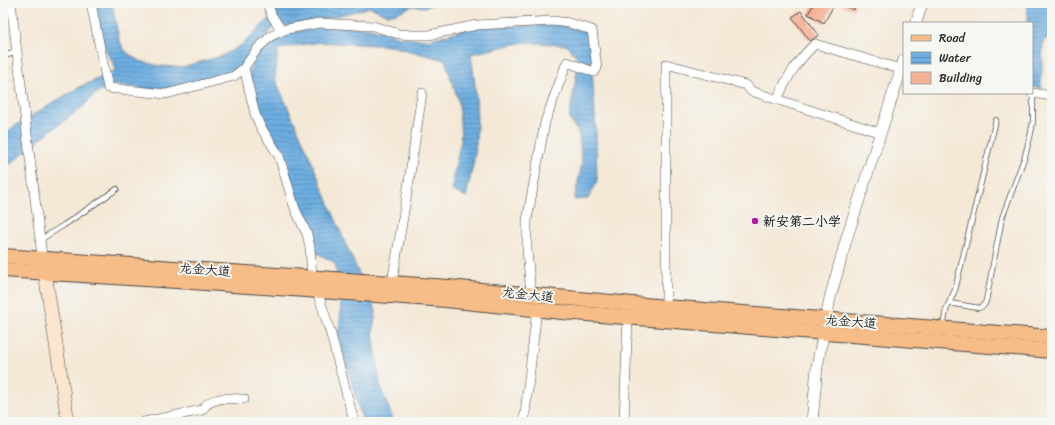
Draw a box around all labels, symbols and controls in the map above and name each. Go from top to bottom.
legend [903,22,1033,94]
text: Road [939,27,966,49]
text: Water [939,47,972,69]
text: Building [939,67,982,89]
place label: 新安第二小学 [763,210,841,233]
marker: 新安第二小学 [750,216,760,226]
street label: 龙金大道 [178,256,232,283]
street label: 龙金大道 [501,280,555,309]
street label: 龙金大道 [824,308,878,335]

